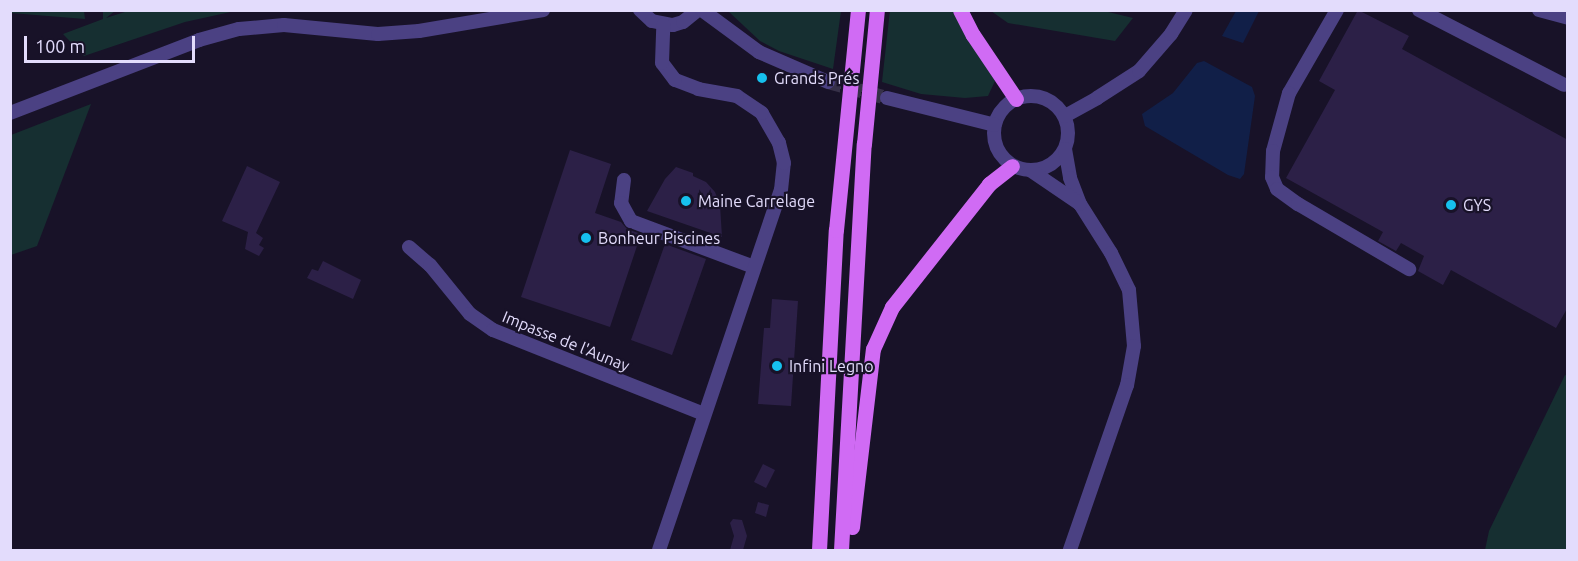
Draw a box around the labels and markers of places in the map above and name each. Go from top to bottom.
place label: Grands Prés [774,68,859,88]
marker: Grands Prés [755,71,769,85]
place label: Maine Carrelage [698,191,815,211]
marker: Maine Carrelage [679,194,693,208]
place label: GYS [1463,195,1491,215]
marker: GYS [1444,198,1458,212]
place label: Bonheur Piscines [598,228,720,248]
marker: Bonheur Piscines [579,231,593,245]
place label: Infini Legno [789,356,874,376]
marker: Infini Legno [770,359,784,373]

